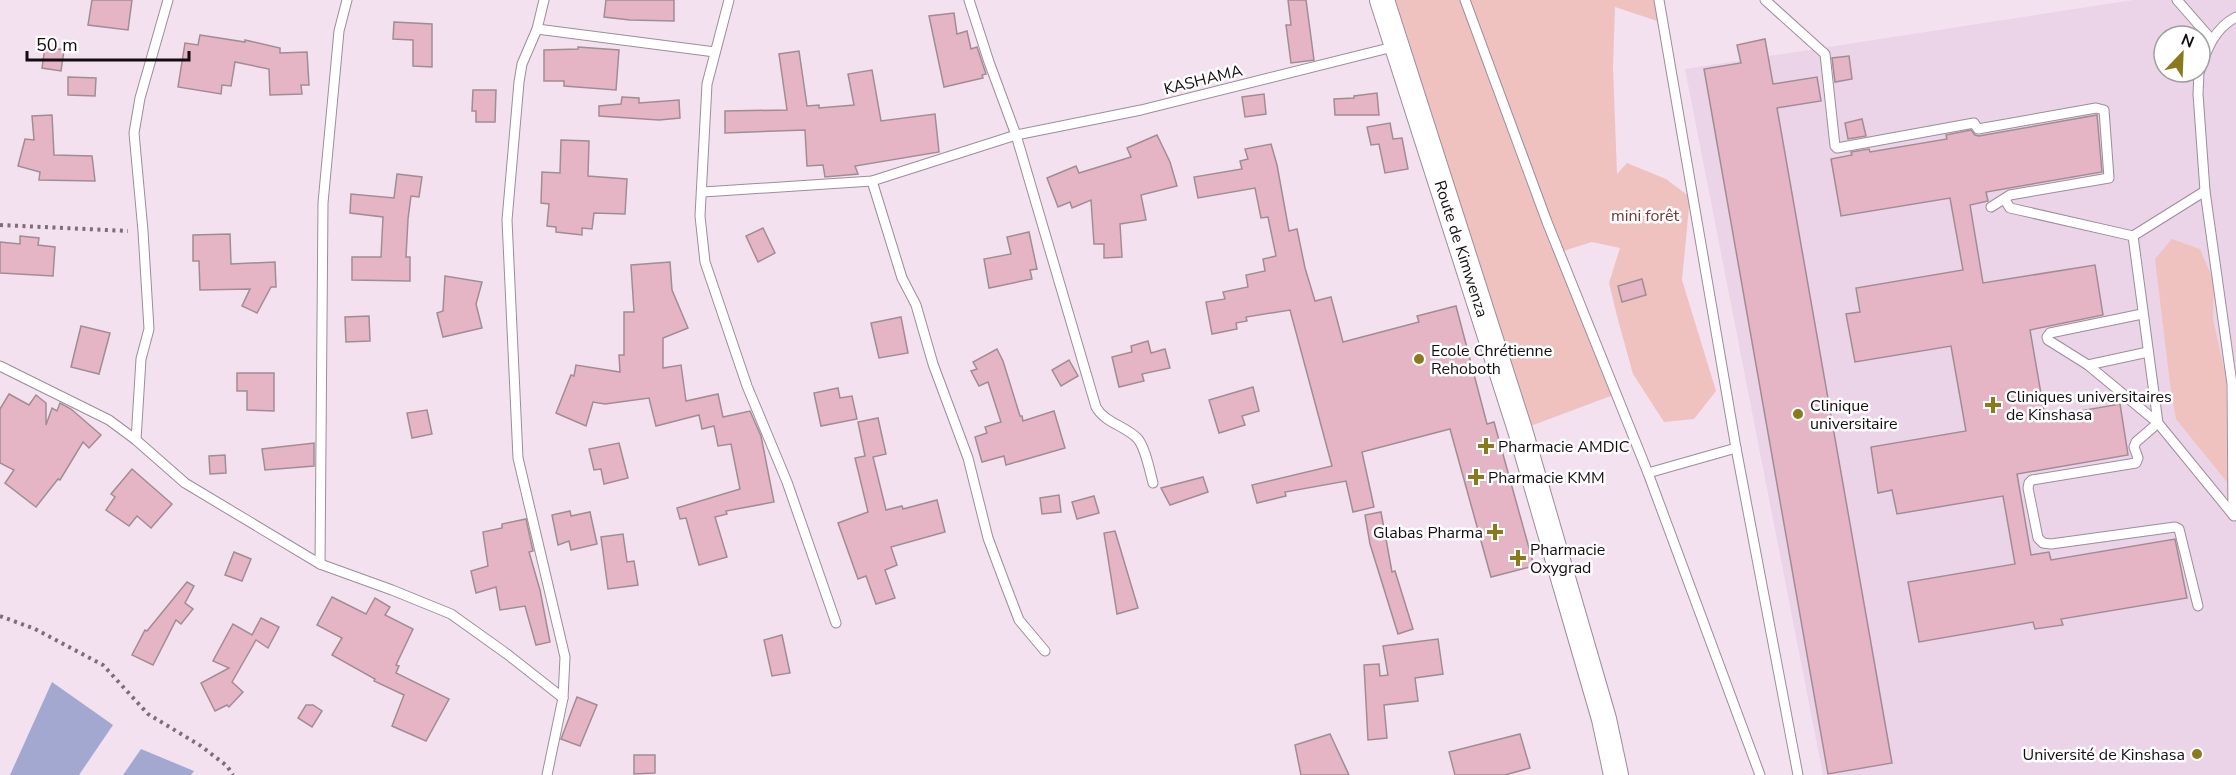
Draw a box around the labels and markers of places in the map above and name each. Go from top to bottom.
place label: Ecole Chrétienne Rehoboth [1431,340,1552,380]
marker: Ecole Chrétienne Rehoboth [1412,352,1426,366]
place label: Cliniques universitaires de Kinshasa [2006,386,2172,426]
place label: Clinique universitaire [1810,395,1897,435]
marker: Cliniques universitaires de Kinshasa [1984,396,2002,414]
marker: Clinique universitaire [1791,407,1805,421]
place label: Pharmacie AMDIC [1498,436,1630,458]
marker: Pharmacie AMDIC [1479,439,1493,453]
place label: Pharmacie KMM [1488,467,1605,489]
marker: Pharmacie KMM [1469,470,1483,484]
place label: Glabas Pharma [1373,522,1483,544]
marker: Glabas Pharma [1488,525,1502,539]
place label: Pharmacie Oxygrad [1530,539,1605,579]
marker: Pharmacie Oxygrad [1511,551,1525,565]
place label: Université de Kinshasa [2023,744,2185,766]
marker: Université de Kinshasa [2190,747,2204,761]

